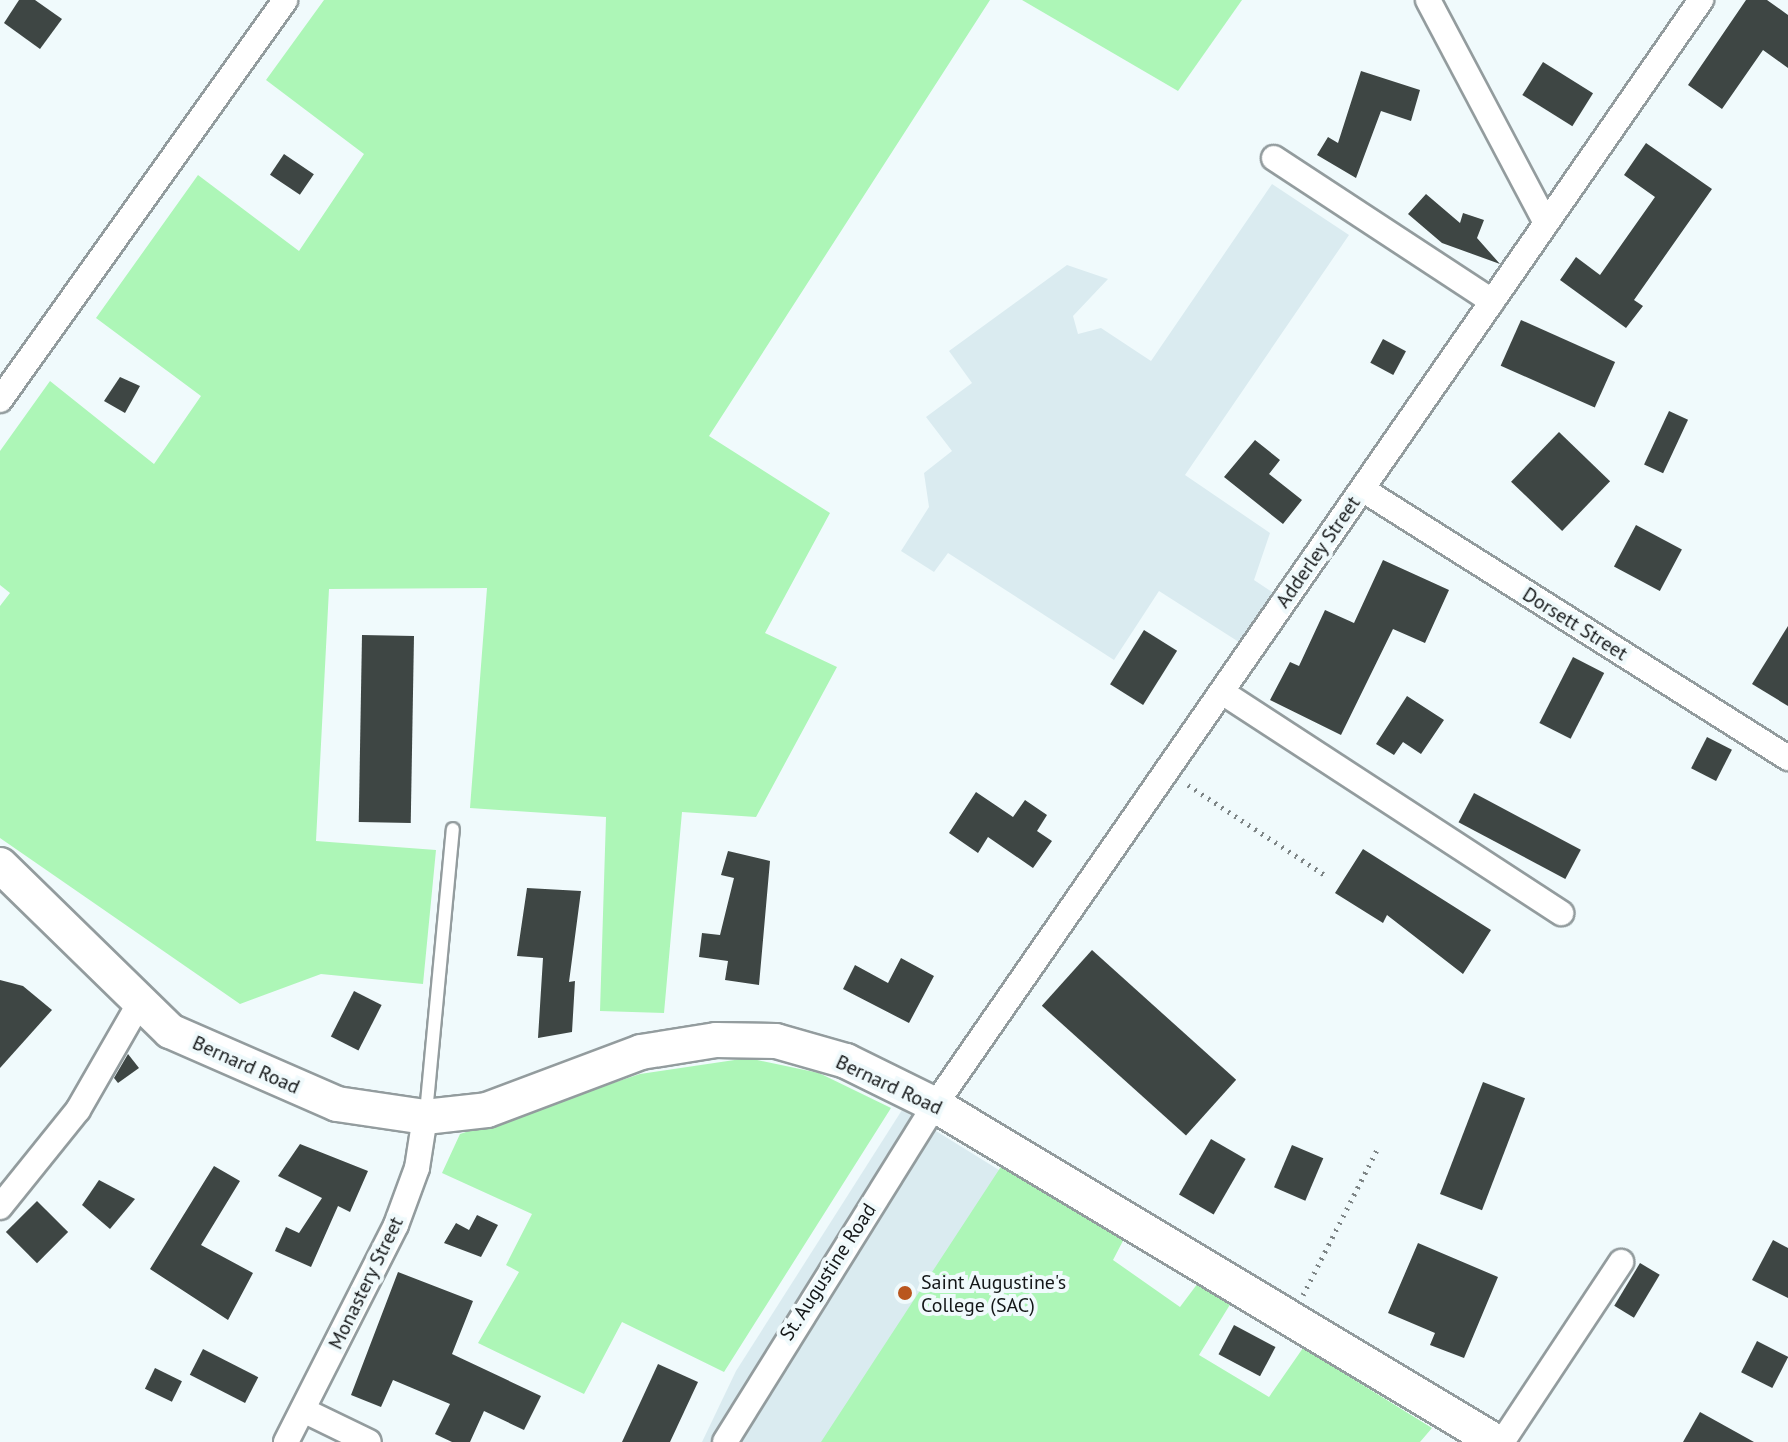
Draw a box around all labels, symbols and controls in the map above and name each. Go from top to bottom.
street label: Adderley Street [1270,491,1366,613]
street label: Dorsett Street [1518,582,1632,666]
street label: Bernard Road [189,1031,303,1099]
street label: Bernard Road [832,1050,946,1120]
street label: St. Augustine Road [774,1198,882,1346]
street label: Monastery Street [323,1213,409,1353]
place label: Saint Augustine's College (SAC) [921,1270,1067,1317]
marker: Saint Augustine's College (SAC) [896,1284,914,1302]

